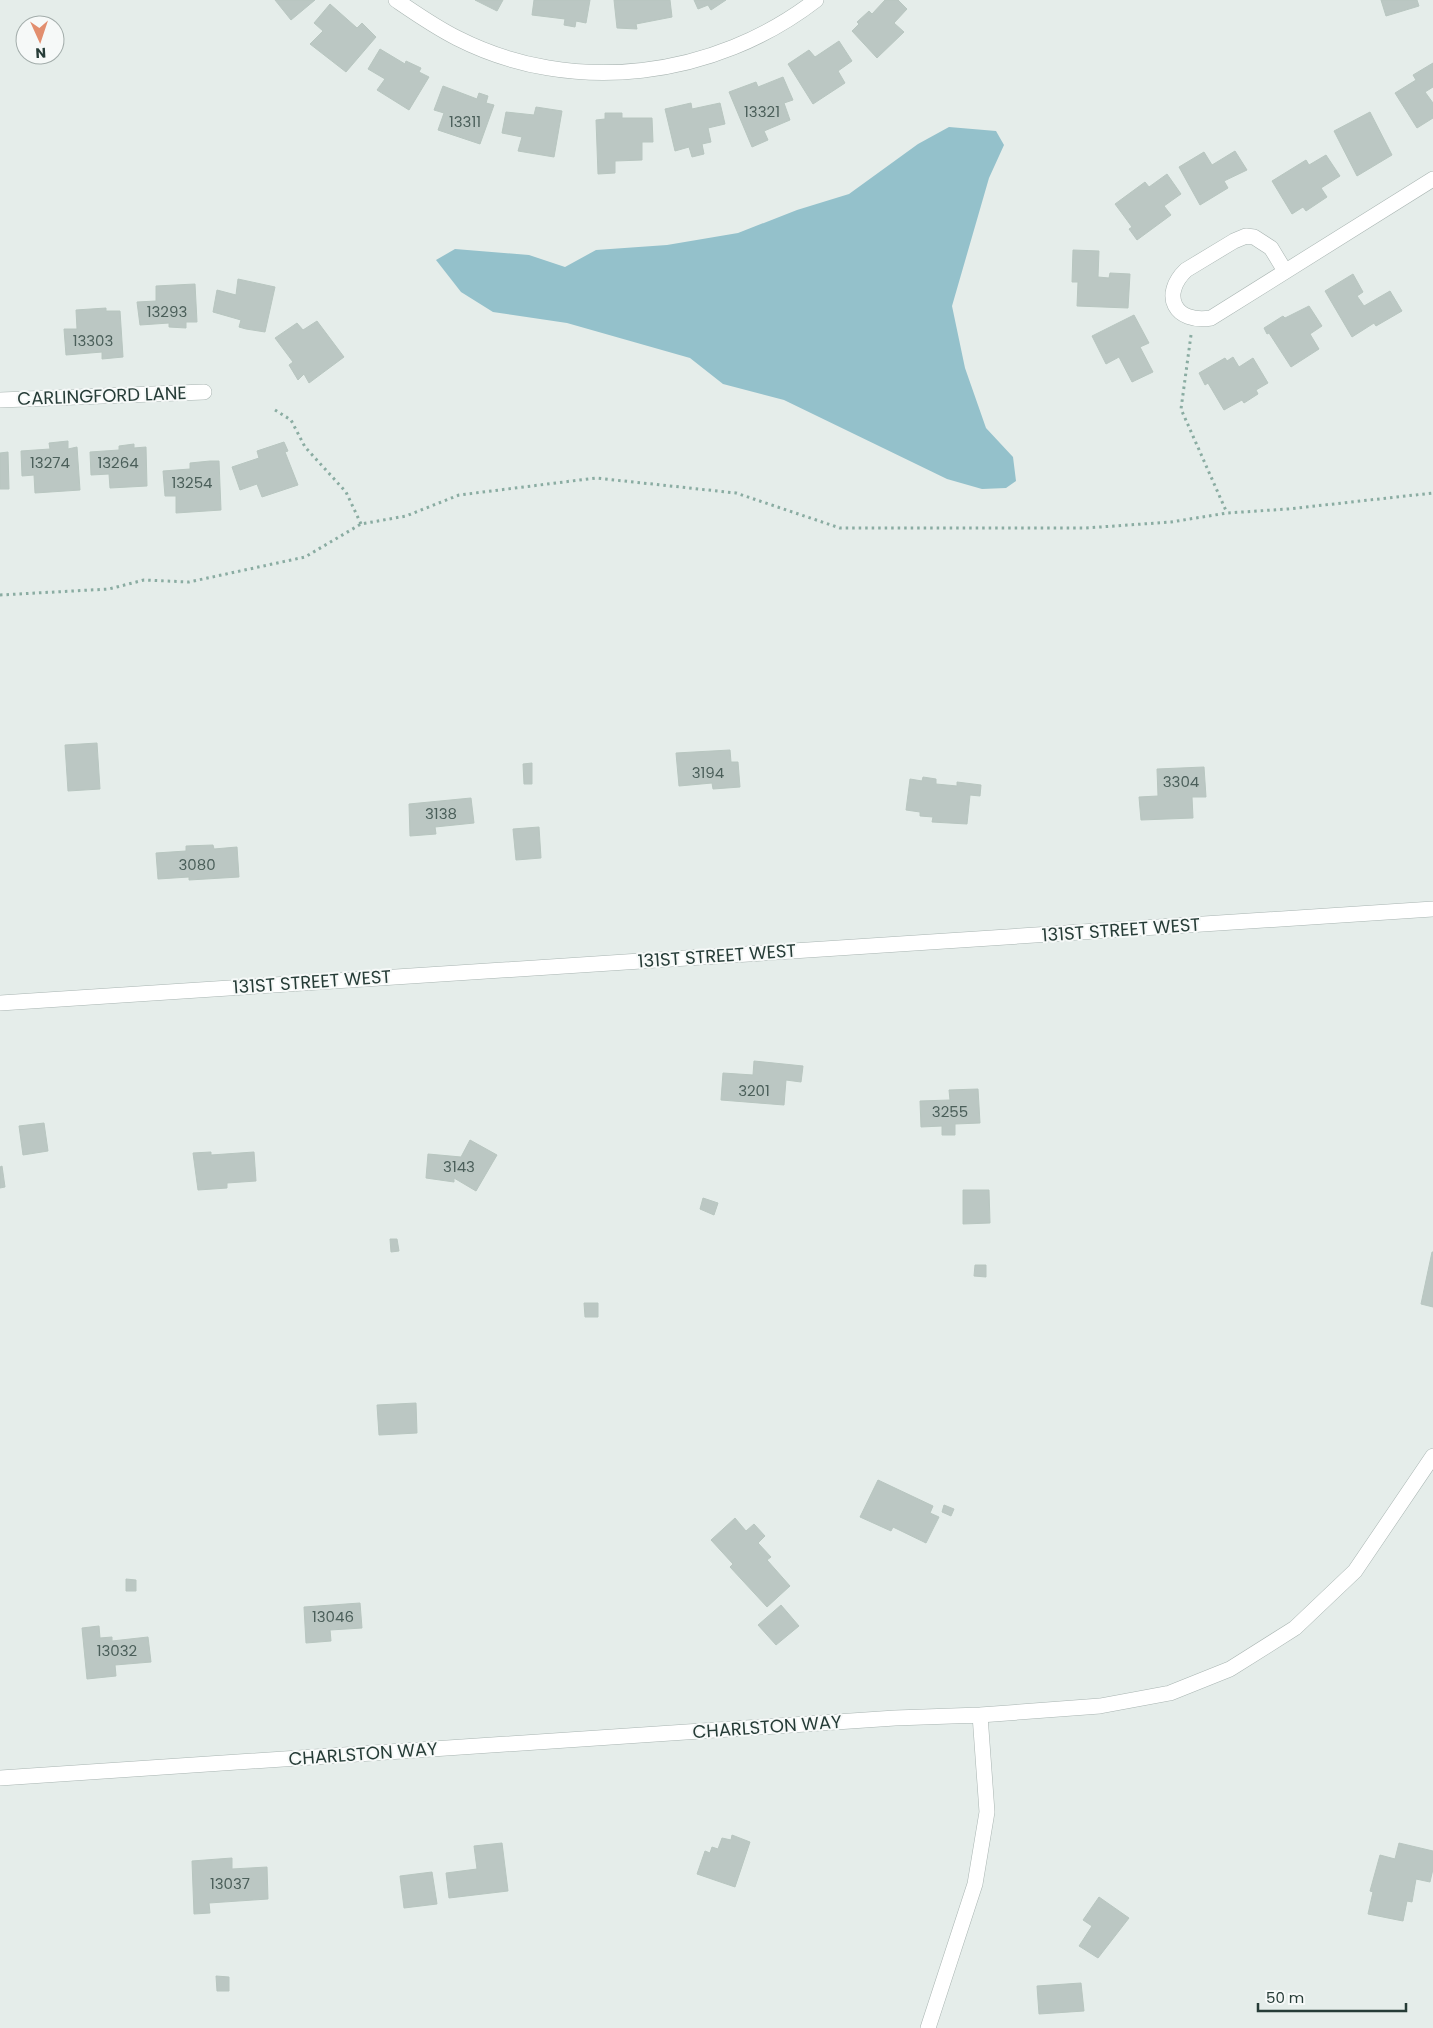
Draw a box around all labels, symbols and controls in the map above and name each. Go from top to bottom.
north arrow [15,15,65,65]
text: N [35,43,46,63]
house number: 13321 [744,101,780,122]
house number: 13311 [449,111,481,132]
house number: 13293 [147,301,187,322]
house number: 13303 [73,330,113,351]
street label: CARLINGFORD LANE [17,380,187,411]
house number: 13274 [30,452,70,473]
house number: 13264 [97,452,139,473]
house number: 13254 [171,472,213,493]
house number: 3194 [692,762,724,783]
house number: 3304 [1163,771,1199,792]
house number: 3138 [425,803,457,824]
house number: 3080 [178,854,216,875]
street label: 131ST STREET WEST [1041,911,1201,948]
street label: 131ST STREET WEST [637,937,797,974]
street label: 131ST STREET WEST [232,963,392,1000]
house number: 3201 [738,1080,770,1101]
house number: 3255 [932,1101,968,1122]
house number: 3143 [443,1156,475,1177]
house number: 13046 [312,1606,354,1627]
house number: 13032 [97,1640,137,1661]
street label: CHARLSTON WAY [692,1709,843,1744]
street label: CHARLSTON WAY [288,1736,439,1771]
house number: 13037 [210,1873,250,1894]
scale bar [1258,1980,1406,2012]
text: 50 m [1266,1987,1304,2008]

